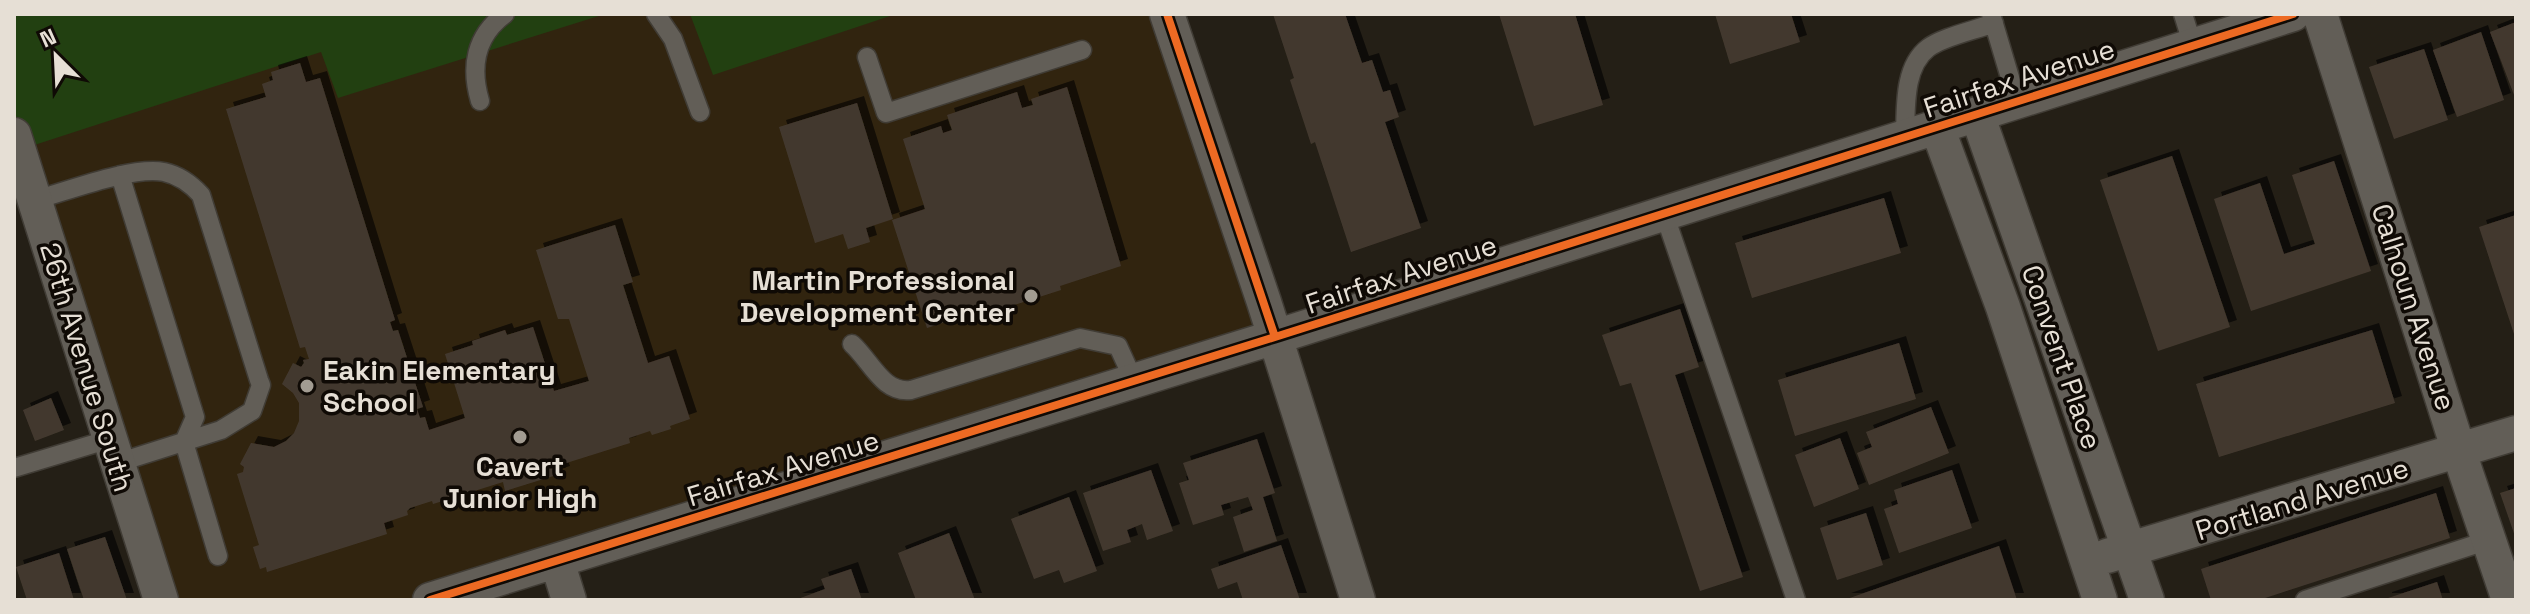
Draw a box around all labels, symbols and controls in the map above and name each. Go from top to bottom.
north arrow [16,16,96,96]
text: N [35,22,60,54]
street label: Fairfax Avenue [1919,30,2119,126]
street label: Calhoun Avenue [2364,199,2464,415]
street label: Fairfax Avenue [1301,226,1501,322]
street label: 26th Avenue South [32,238,142,496]
street label: Convent Place [2014,260,2110,454]
place label: Martin Professional Development Center [740,262,1015,330]
marker: Martin Professional Development Center [1022,287,1040,305]
place label: Eakin Elementary School [323,352,556,420]
marker: Eakin Elementary School [298,377,316,395]
street label: Fairfax Avenue [683,422,883,514]
marker: Cavert Junior High [511,428,529,446]
place label: Cavert Junior High [443,448,597,516]
street label: Portland Avenue [2191,449,2413,549]

